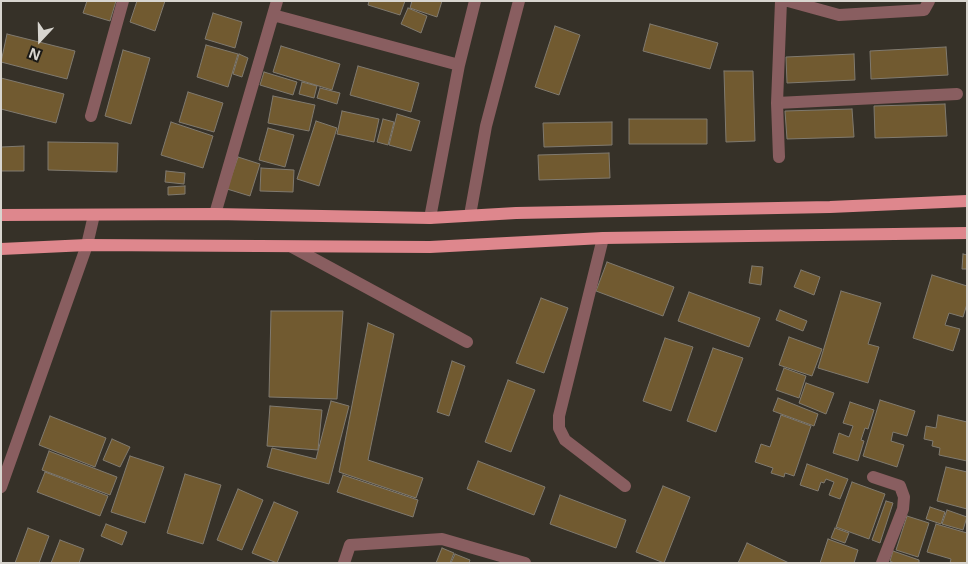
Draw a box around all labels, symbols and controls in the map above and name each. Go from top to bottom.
north arrow [15,15,65,65]
text: N [26,44,43,65]

